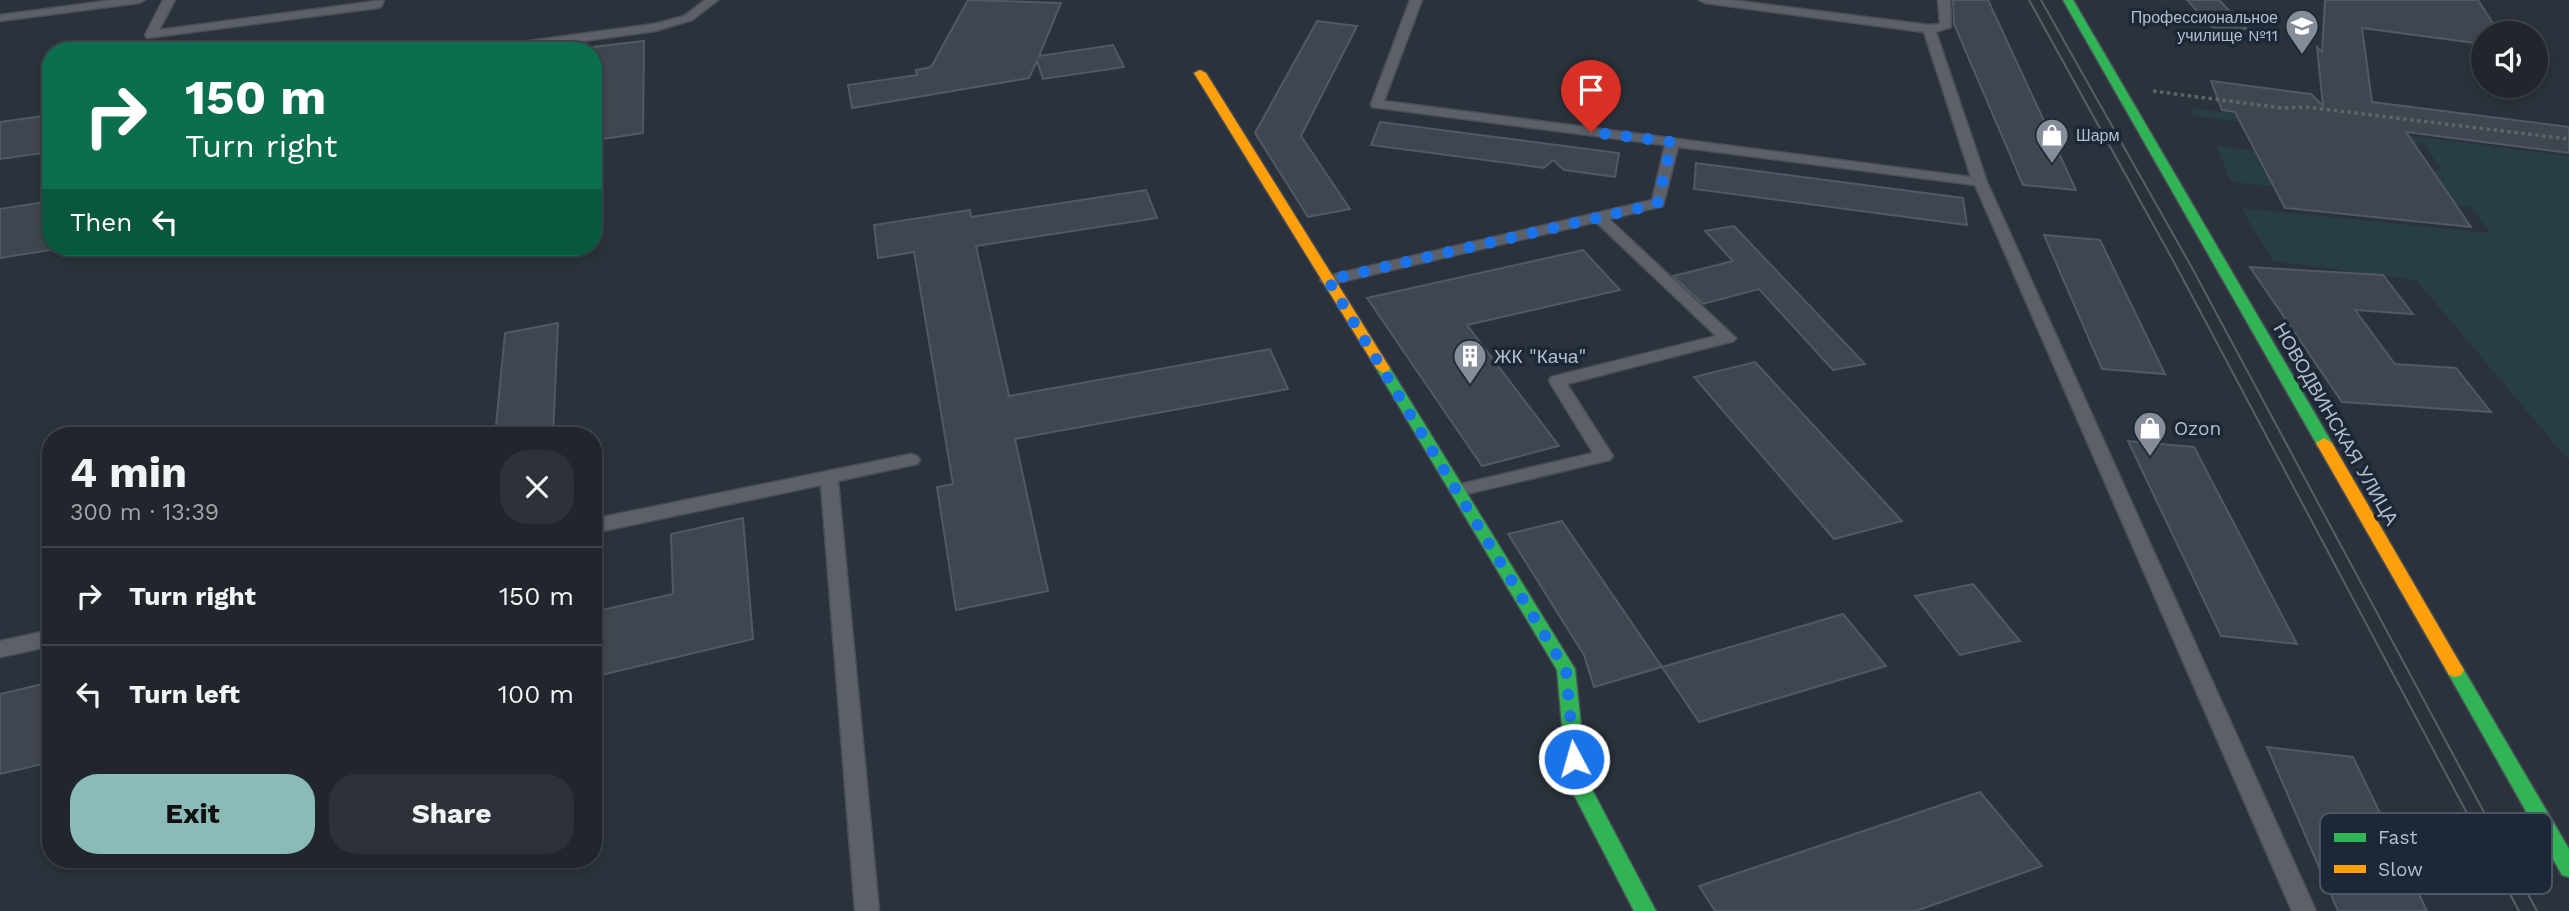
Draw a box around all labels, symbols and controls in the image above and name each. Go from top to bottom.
school or university icon: Профессиональное училище №11 [2283,7,2321,56]
place label: Профессиональное училище №11 [2131,8,2278,45]
map controls [2471,21,2548,98]
button: sound [2471,21,2548,98]
pin [1561,60,1621,132]
text: 150 m [185,68,326,126]
icon: right [70,70,161,161]
icon: arrive [1572,71,1610,109]
shop icon: Шарм [2033,116,2071,165]
place label: Шарм [2076,126,2119,145]
text: Turn right [185,127,337,165]
icon: left [146,203,184,241]
text: Then [70,207,132,237]
street label: НОВОДВИНСКАЯ УЛИЦА [2269,319,2404,530]
building icon: ЖК "Кача" [1451,337,1489,386]
place label: ЖК "Кача" [1494,345,1586,368]
shop icon: Ozon [2131,409,2169,458]
place label: Ozon [2174,417,2221,440]
text: 4 min [70,448,187,497]
button: close [500,450,574,524]
text: 300 m · 13:39 [70,499,219,526]
icon: right [70,577,108,615]
text: Turn right [129,581,256,611]
text: 150 m [499,581,574,611]
icon: left [70,675,108,713]
text: Turn left [129,679,240,709]
text: 100 m [498,679,574,709]
position arrow [1537,722,1611,796]
button: Exit [70,774,315,854]
button: Share [329,774,574,854]
legend [2320,813,2552,894]
text: Fast [2378,826,2417,849]
text: Slow [2378,858,2423,881]

